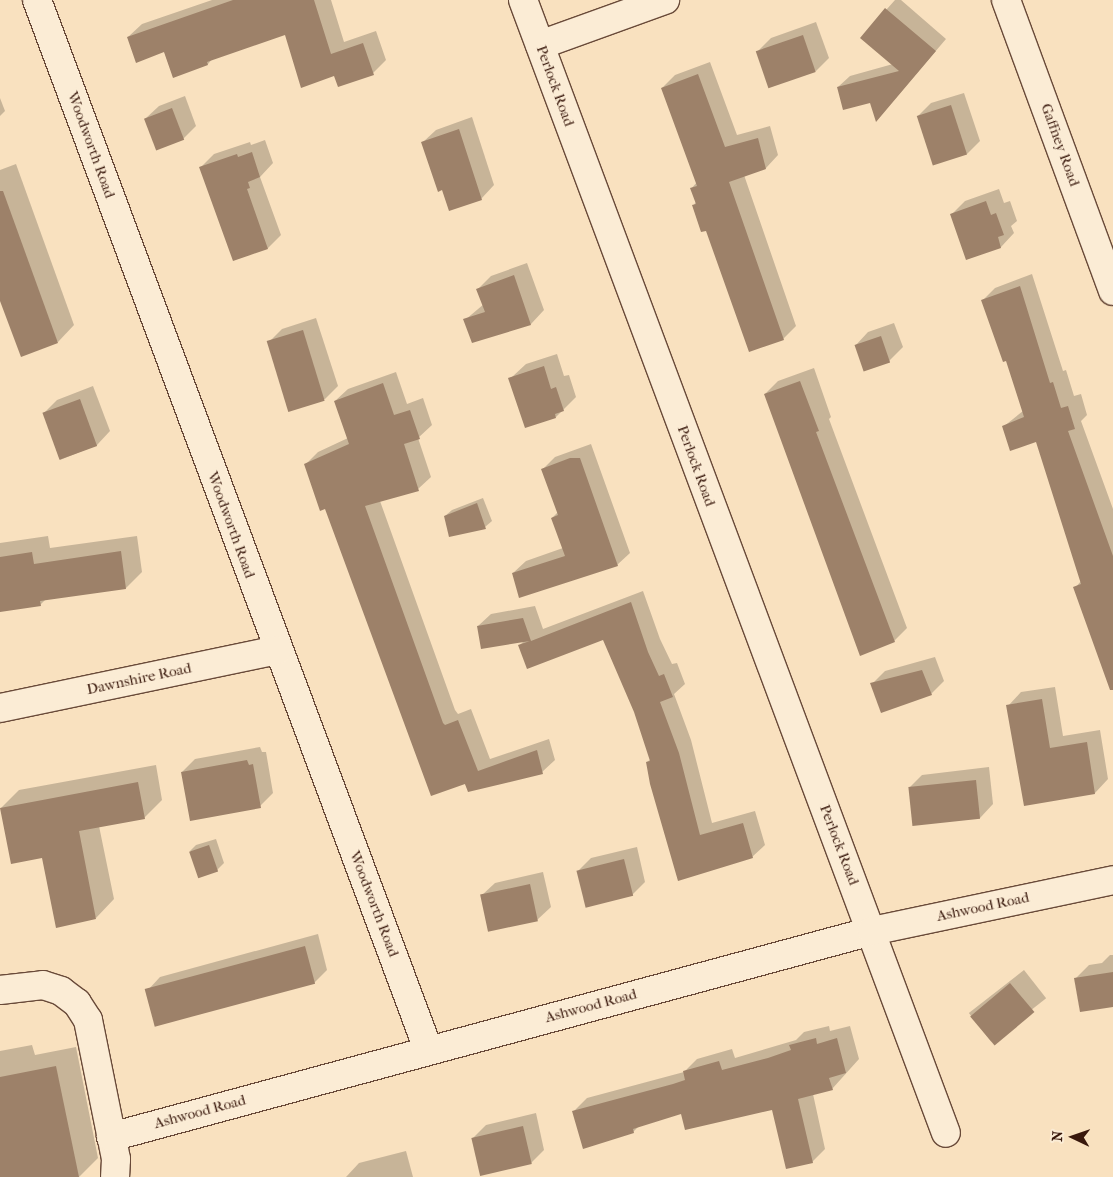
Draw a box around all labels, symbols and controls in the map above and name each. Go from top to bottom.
street label: Perlock Road [532,43,578,129]
street label: Woodworth Road [63,89,119,201]
street label: Gaffney Road [1037,101,1083,189]
street label: Perlock Road [673,423,719,509]
street label: Woodworth Road [203,469,259,581]
street label: Dawnshire Road [85,659,193,699]
street label: Perlock Road [815,802,863,888]
street label: Woodworth Road [345,848,403,960]
street label: Ashwood Road [935,888,1031,926]
street label: Ashwood Road [543,985,639,1027]
street label: Ashwood Road [152,1091,248,1133]
north arrow [1048,1112,1098,1162]
text: N [1049,1130,1066,1142]

